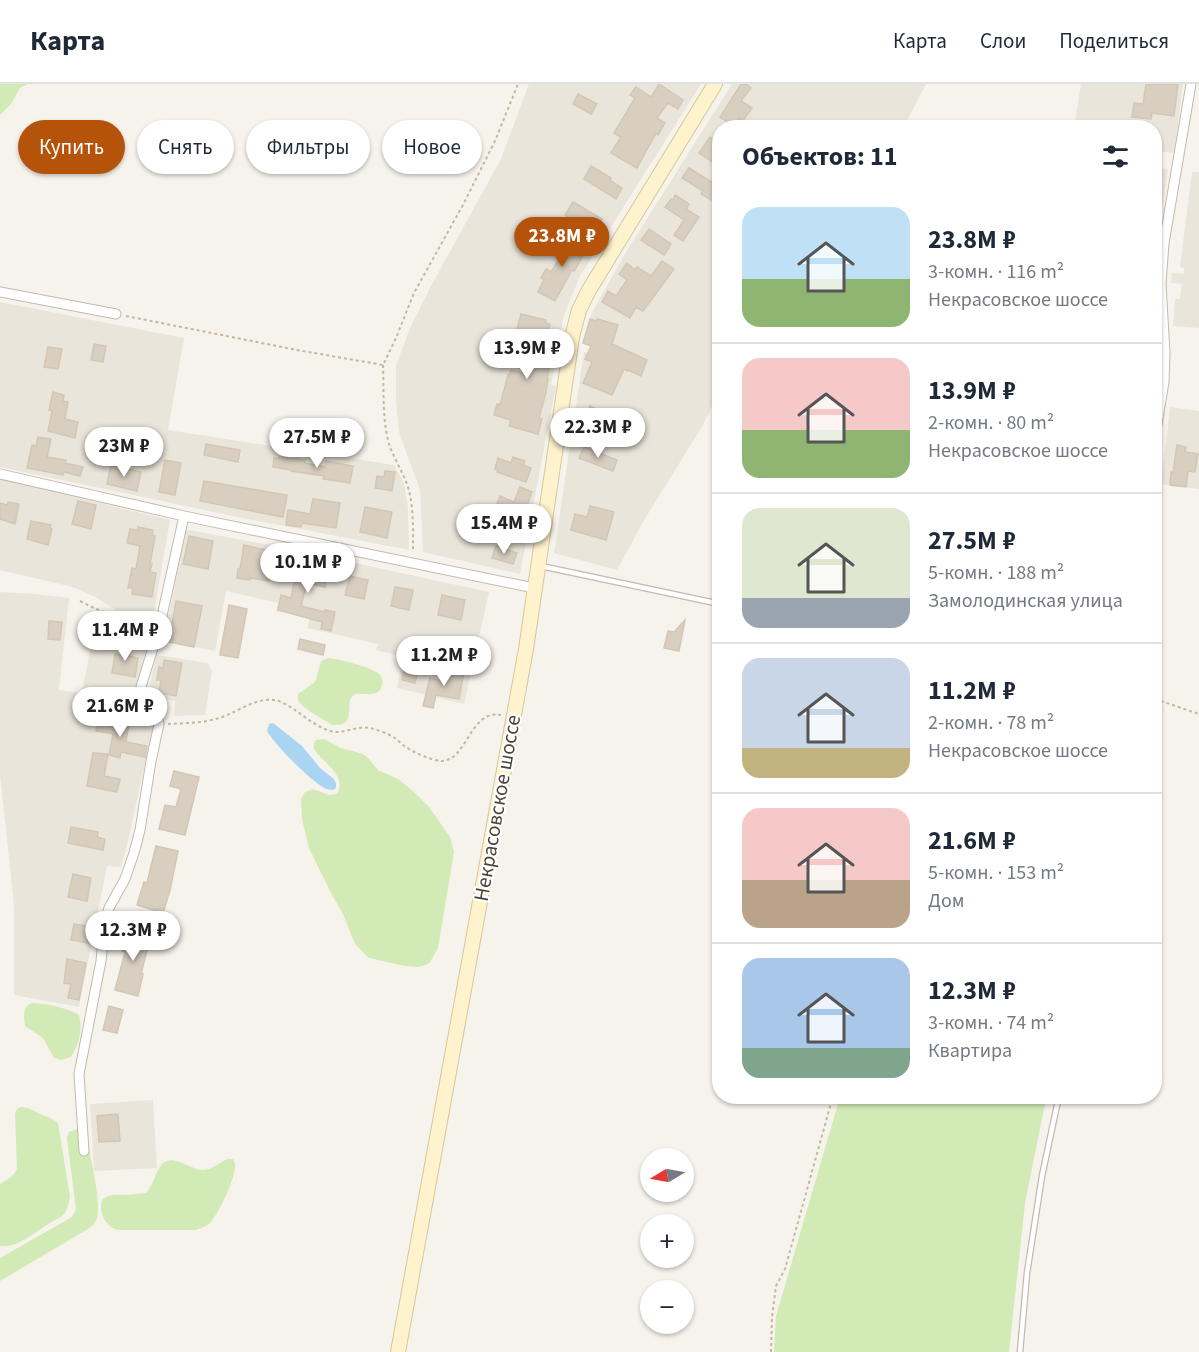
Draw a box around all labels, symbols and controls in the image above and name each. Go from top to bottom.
text: Карта [30,21,105,61]
text: Карта [893,26,947,56]
text: Слои [980,26,1026,56]
text: Поделиться [1059,26,1169,56]
chip: Купить [18,120,125,174]
chip: Снять [137,120,234,174]
chip: Фильтры [246,120,370,174]
chip: Новое [382,120,482,174]
text: Объектов: 11 [742,138,898,175]
icon: filters [1099,140,1132,173]
pin: 23.8M ₽ [507,217,617,268]
text: 23.8M ₽ [928,221,1016,258]
text: 23.8M ₽ [528,222,596,250]
icon: home [790,231,862,303]
text: 3-комн. · 116 m² [928,258,1064,286]
text: Некрасовское шоссе [928,286,1108,314]
pin: 13.9M ₽ [472,329,582,380]
text: 13.9M ₽ [493,334,561,362]
text: 13.9M ₽ [928,372,1016,409]
icon: home [790,382,862,454]
pin: 22.3M ₽ [543,408,653,459]
text: 2-комн. · 80 m² [928,409,1054,437]
text: 22.3M ₽ [564,413,632,441]
pin: 27.5M ₽ [262,418,372,469]
text: 27.5M ₽ [283,423,351,451]
pin: 23M ₽ [82,427,166,478]
text: 23M ₽ [99,432,149,460]
text: Некрасовское шоссе [928,437,1108,465]
pin: 15.4M ₽ [449,504,559,555]
text: 15.4M ₽ [470,509,538,537]
text: 27.5M ₽ [928,522,1016,559]
icon: home [790,532,862,604]
pin: 10.1M ₽ [253,543,363,594]
text: 10.1M ₽ [274,548,342,576]
text: 5-комн. · 188 m² [928,559,1064,587]
text: Замолодинская улица [928,587,1123,615]
pin: 11.4M ₽ [70,611,180,662]
text: 11.4M ₽ [91,616,159,644]
pin: 11.2M ₽ [389,636,499,687]
text: 11.2M ₽ [410,641,478,669]
text: 11.2M ₽ [928,672,1016,709]
icon: home [790,682,862,754]
pin: 21.6M ₽ [65,687,175,738]
text: 21.6M ₽ [86,692,154,720]
text: 2-комн. · 78 m² [928,709,1054,737]
street label: Некрасовское шоссе [466,712,528,904]
text: Некрасовское шоссе [928,737,1108,765]
text: 21.6M ₽ [928,822,1016,859]
icon: home [790,832,862,904]
text: 5-комн. · 153 m² [928,859,1064,887]
text: Дом [928,887,964,915]
pin: 12.3M ₽ [78,911,188,962]
text: 12.3M ₽ [99,916,167,944]
text: 12.3M ₽ [928,972,1016,1009]
icon: home [790,982,862,1054]
text: 3-комн. · 74 m² [928,1009,1054,1037]
text: Квартира [928,1037,1012,1065]
north arrow [640,1148,694,1202]
map controls [640,1148,694,1334]
button: + [640,1214,694,1268]
button: − [640,1280,694,1334]

